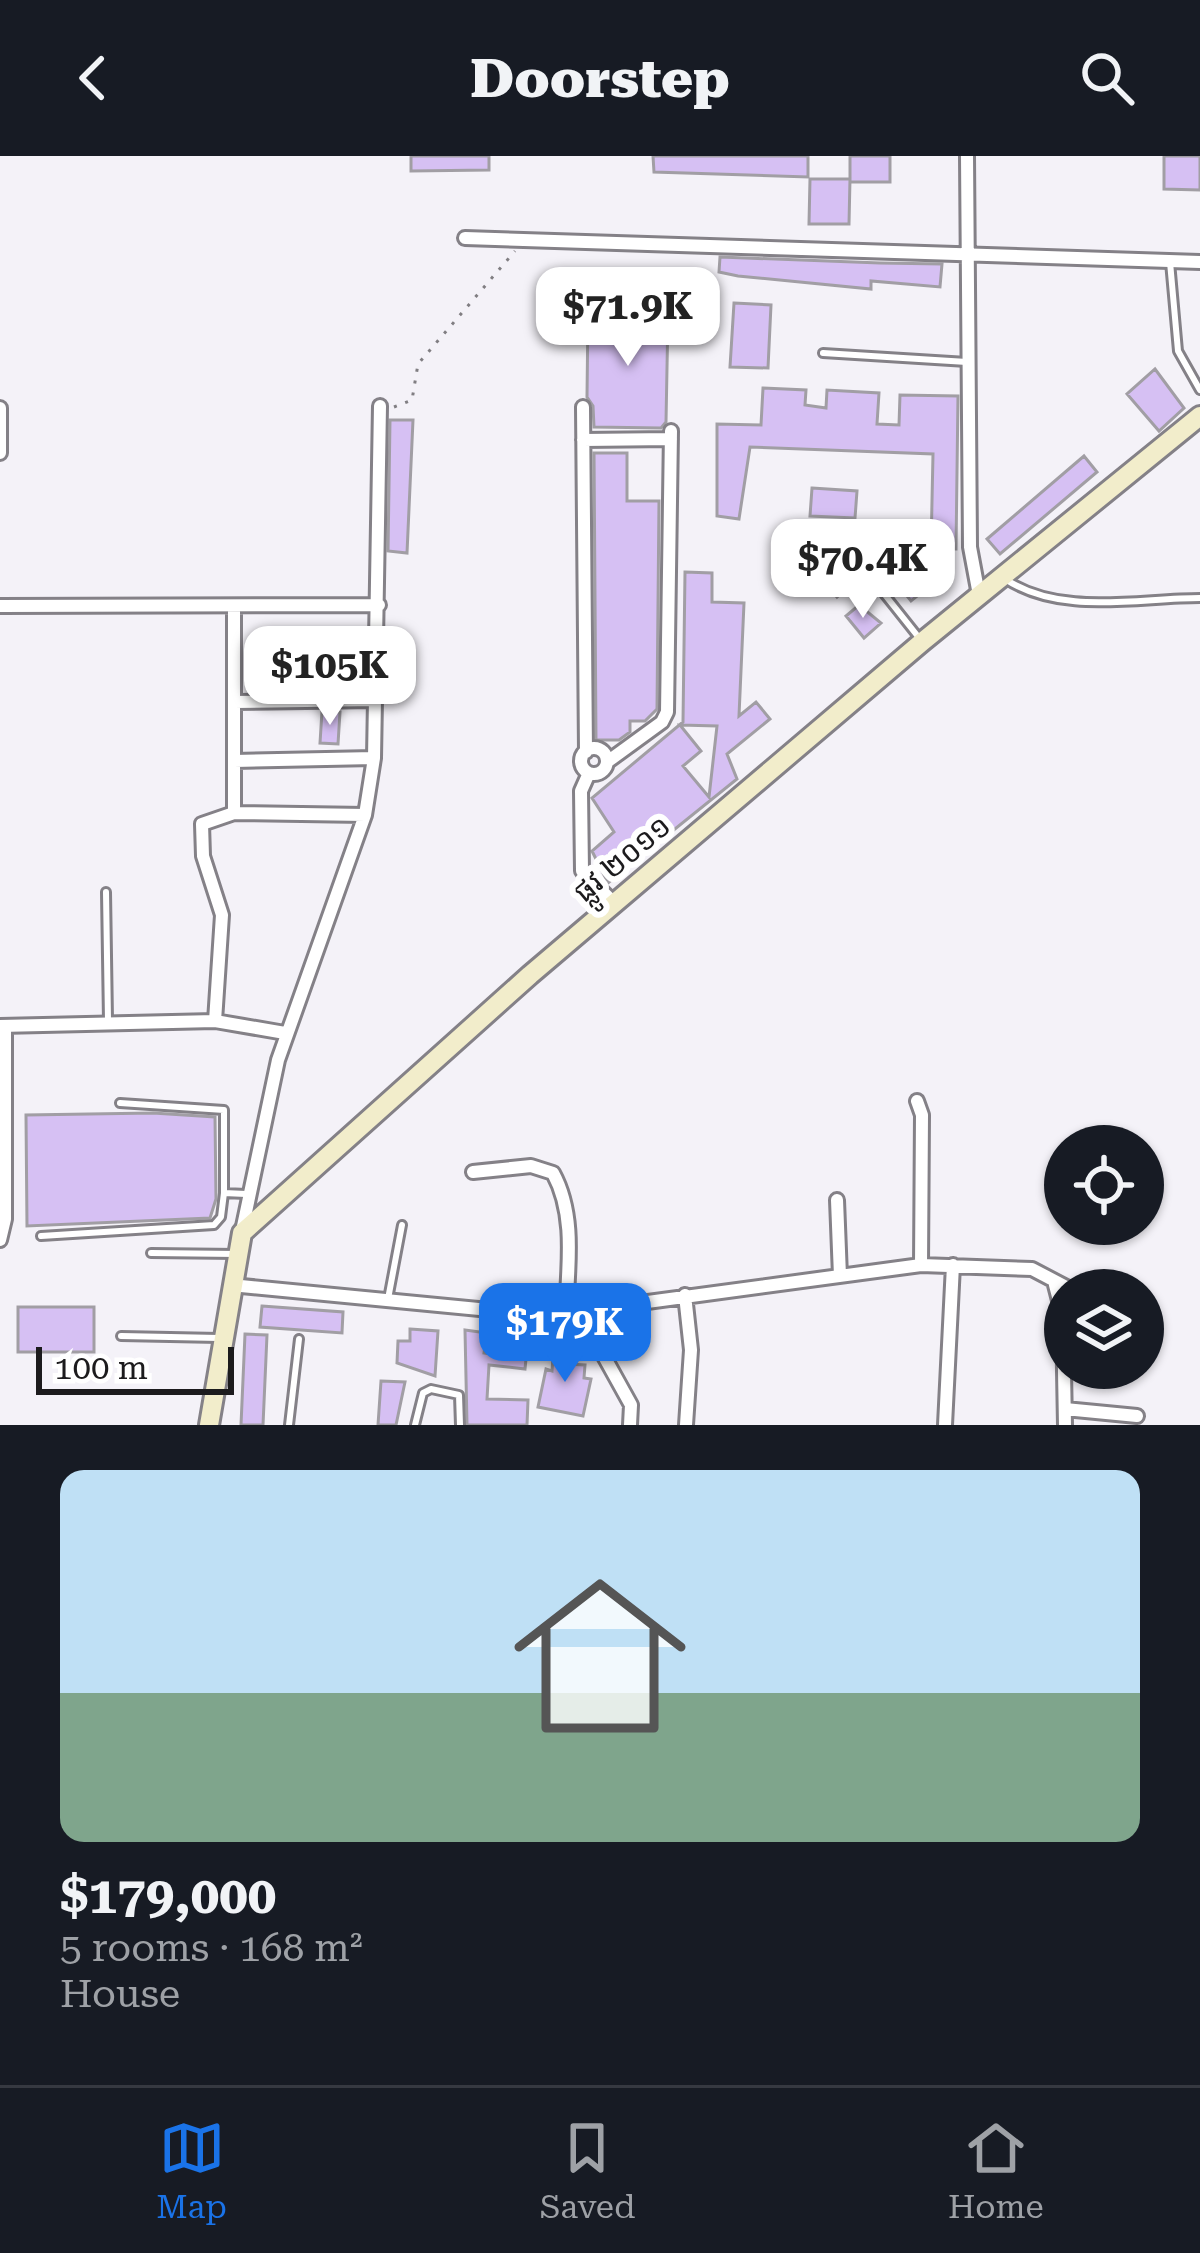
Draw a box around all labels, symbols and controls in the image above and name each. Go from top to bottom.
icon: back [60,45,126,111]
icon: search [1074,45,1140,111]
text: Doorstep [470,47,730,110]
pin: $71.9K [530,267,726,369]
text: $71.9K [563,283,693,329]
pin: $70.4K [765,519,961,621]
text: $70.4K [798,535,928,581]
pin: $105K [246,626,414,728]
text: $105K [271,642,389,688]
street label: ផ្លូវ ២០១១ [566,808,683,916]
map controls [1044,1125,1164,1389]
button: locate [1044,1125,1164,1245]
button: layers [1044,1269,1164,1389]
pin: $179K [481,1283,649,1385]
text: $179K [506,1299,624,1345]
scale bar [36,1341,234,1394]
text: 100 m [54,1348,148,1387]
icon: home [492,1548,708,1764]
text: $179,000 [60,1866,276,1925]
text: 5 rooms · 168 m² [60,1925,363,1971]
text: House [60,1971,180,2017]
tab: Map [156,2115,227,2226]
tab: Saved [540,2115,635,2226]
tab: Home [948,2115,1044,2226]

